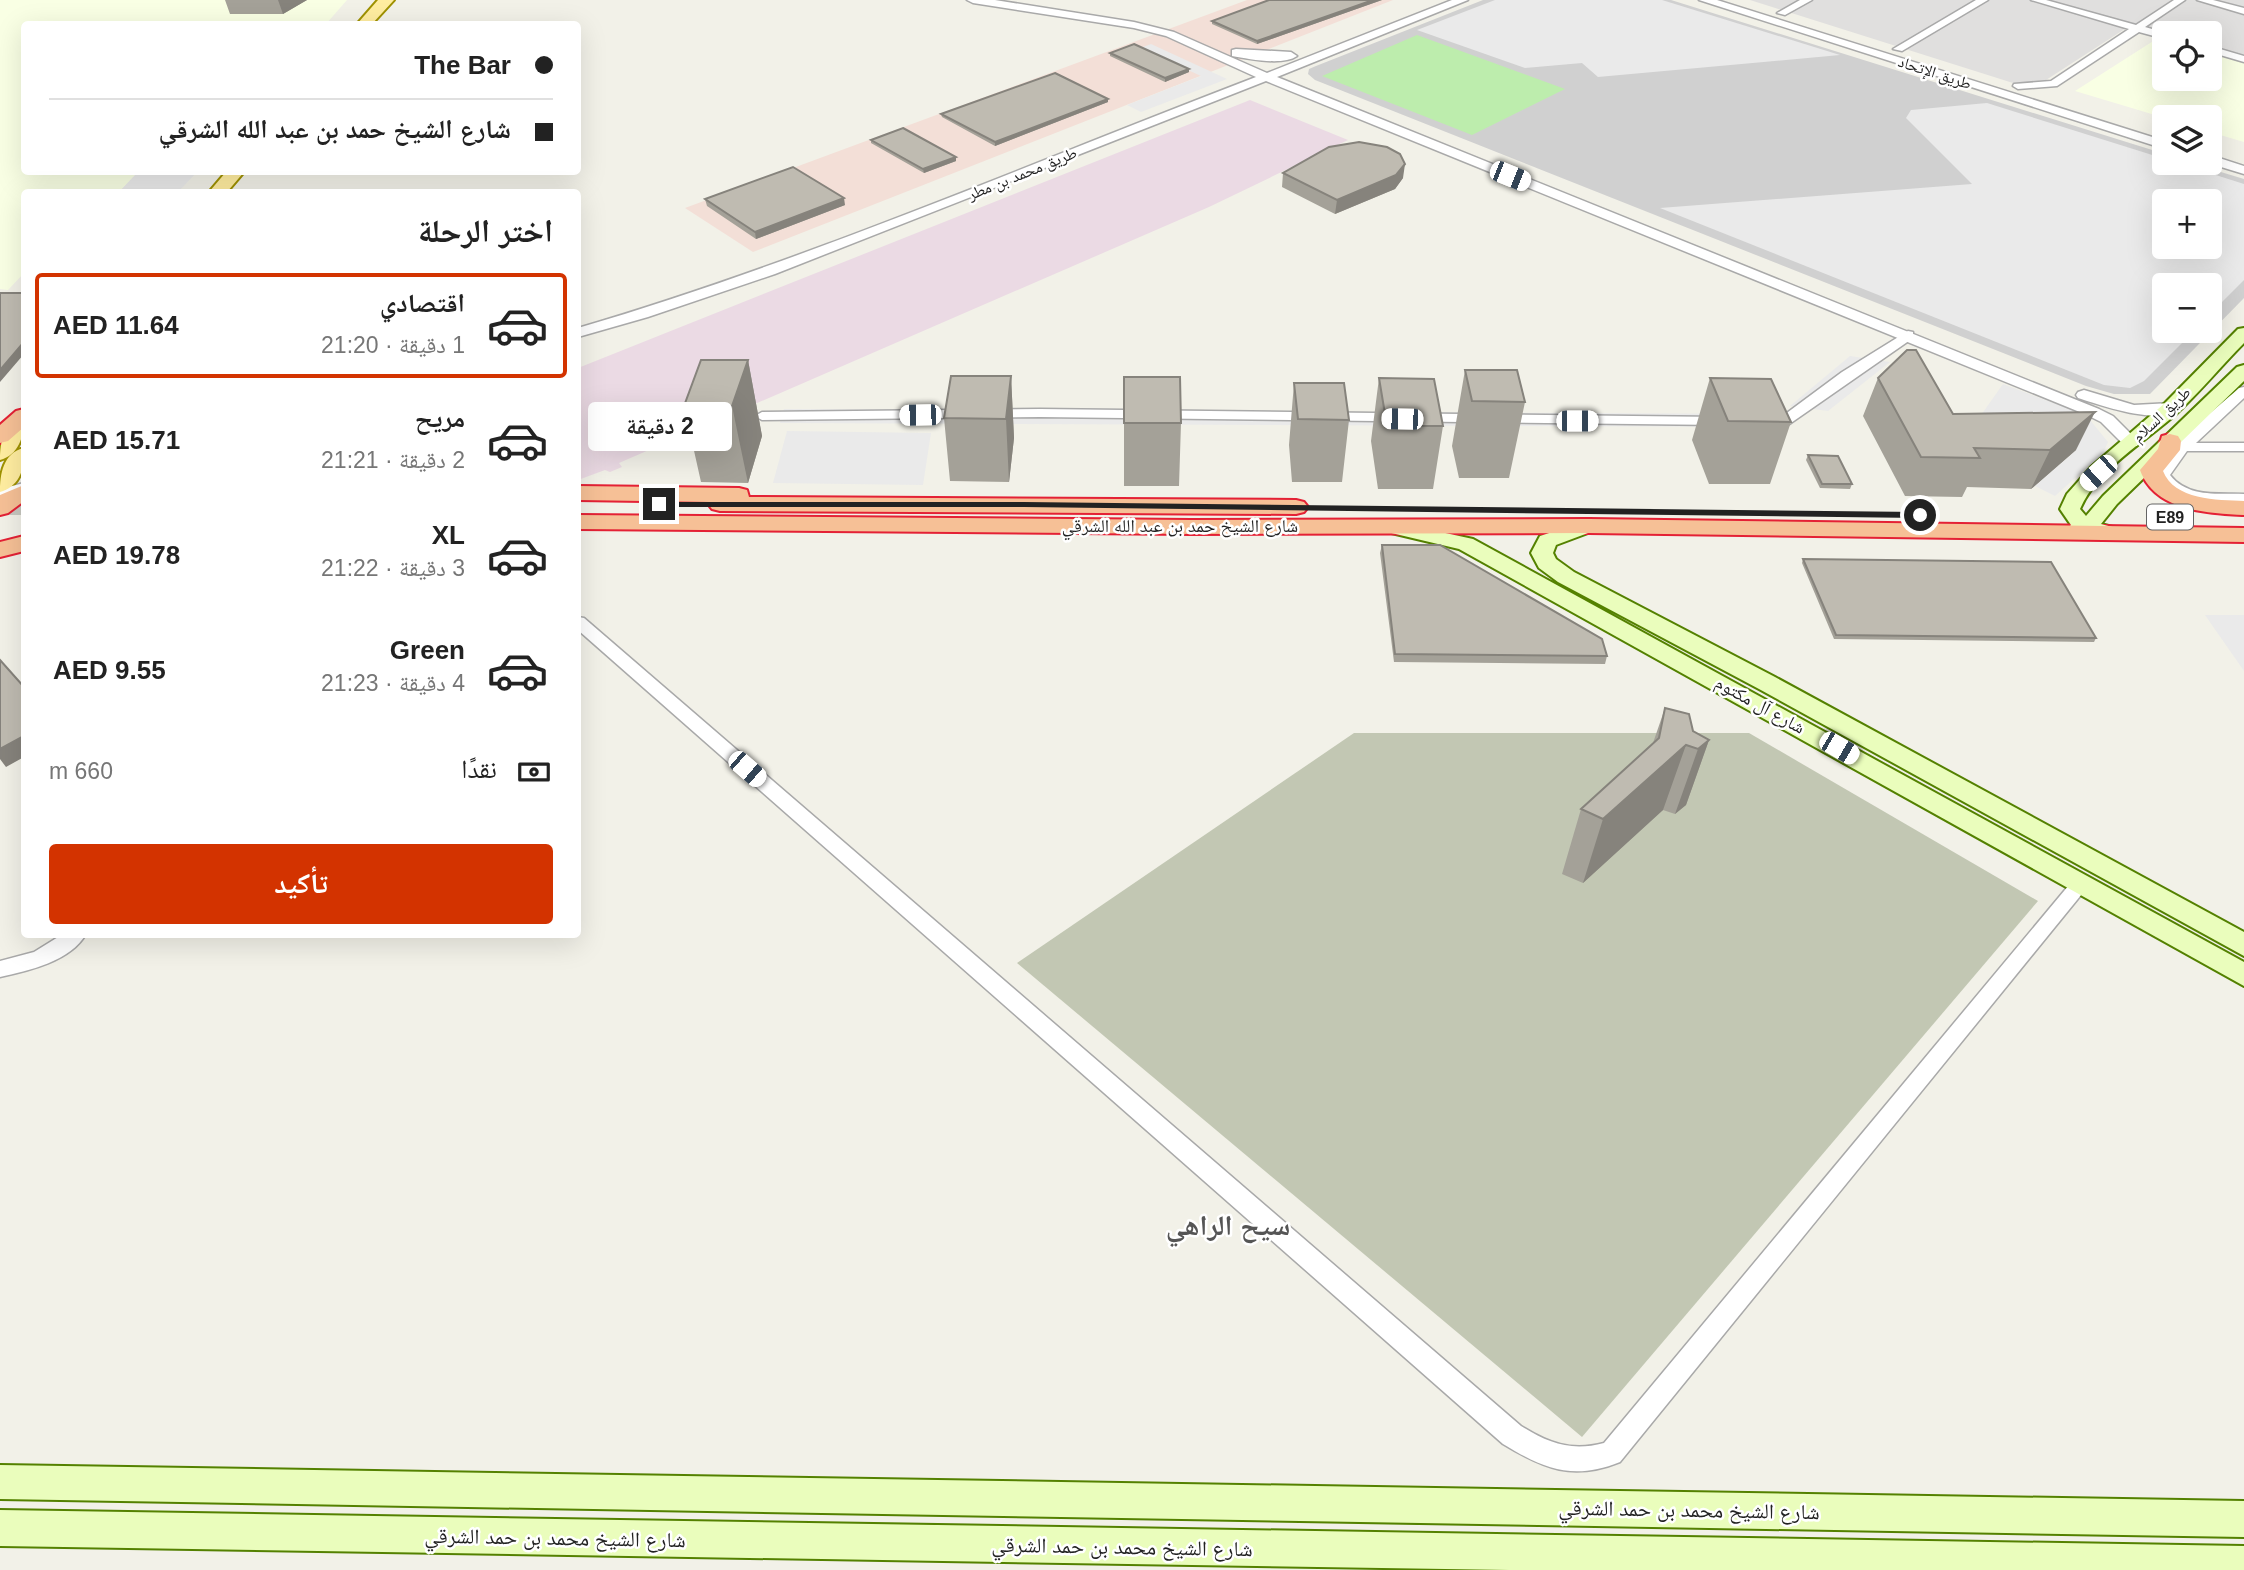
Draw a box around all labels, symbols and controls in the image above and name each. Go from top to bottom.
map controls [2152,21,2222,343]
button: locate [2152,21,2222,91]
text: The Bar [414,50,511,80]
street label: طريق اﻹتحاد [1895,53,1974,94]
button: layers [2152,105,2222,175]
text: شارع الشيخ حمد بن عبد الله الشرقي [159,114,511,144]
street label: طريق محمد بن مطر [964,144,1080,205]
car [1487,158,1534,194]
button: + [2152,189,2222,259]
text: اختر الرحلة [418,213,553,249]
button: − [2152,273,2222,343]
text: اقتصادي [380,288,465,318]
icon: car [486,294,549,357]
text: AED 11.64 [53,310,179,340]
text: 1 دقيقة · 21:20 [321,332,465,358]
street label: طريق السلام [2129,383,2195,447]
callout: 2 دقيقة [587,402,731,452]
text: مريح [415,403,465,433]
car [899,404,942,426]
car [1381,408,1424,430]
icon: car [486,409,549,472]
car [1557,411,1599,432]
text: 2 دقيقة [626,413,694,439]
text: AED 15.71 [53,425,180,455]
text: 2 دقيقة · 21:21 [321,447,465,473]
car [2076,451,2121,495]
route end [643,488,675,520]
route start [1904,499,1936,531]
road number: E89 [2147,504,2193,530]
street label: شارع الشيخ حمد بن عبد الله الشرقي [1062,516,1298,541]
text: XL [432,520,465,550]
icon: car [486,524,549,587]
text: AED 19.78 [53,540,180,570]
text: 3 دقيقة · 21:22 [321,555,465,581]
text: Green [390,635,465,665]
icon: car [486,639,549,702]
text: AED 9.55 [53,655,166,685]
text: 4 دقيقة · 21:23 [321,670,465,696]
street label: شارع آل مكتوم [1711,672,1808,740]
car [1816,728,1863,768]
car [725,747,770,791]
icon: cash [515,753,553,791]
text: نقدًا [461,754,497,784]
text: 660 m [49,758,113,784]
button: تأكيد [49,844,553,924]
district label: سيح الراهي [1166,1210,1290,1248]
street label: شارع الشيخ محمد بن حمد الشرقي [1558,1496,1820,1529]
street label: شارع الشيخ محمد بن حمد الشرقي [424,1524,686,1557]
street label: شارع الشيخ محمد بن حمد الشرقي [991,1533,1253,1566]

